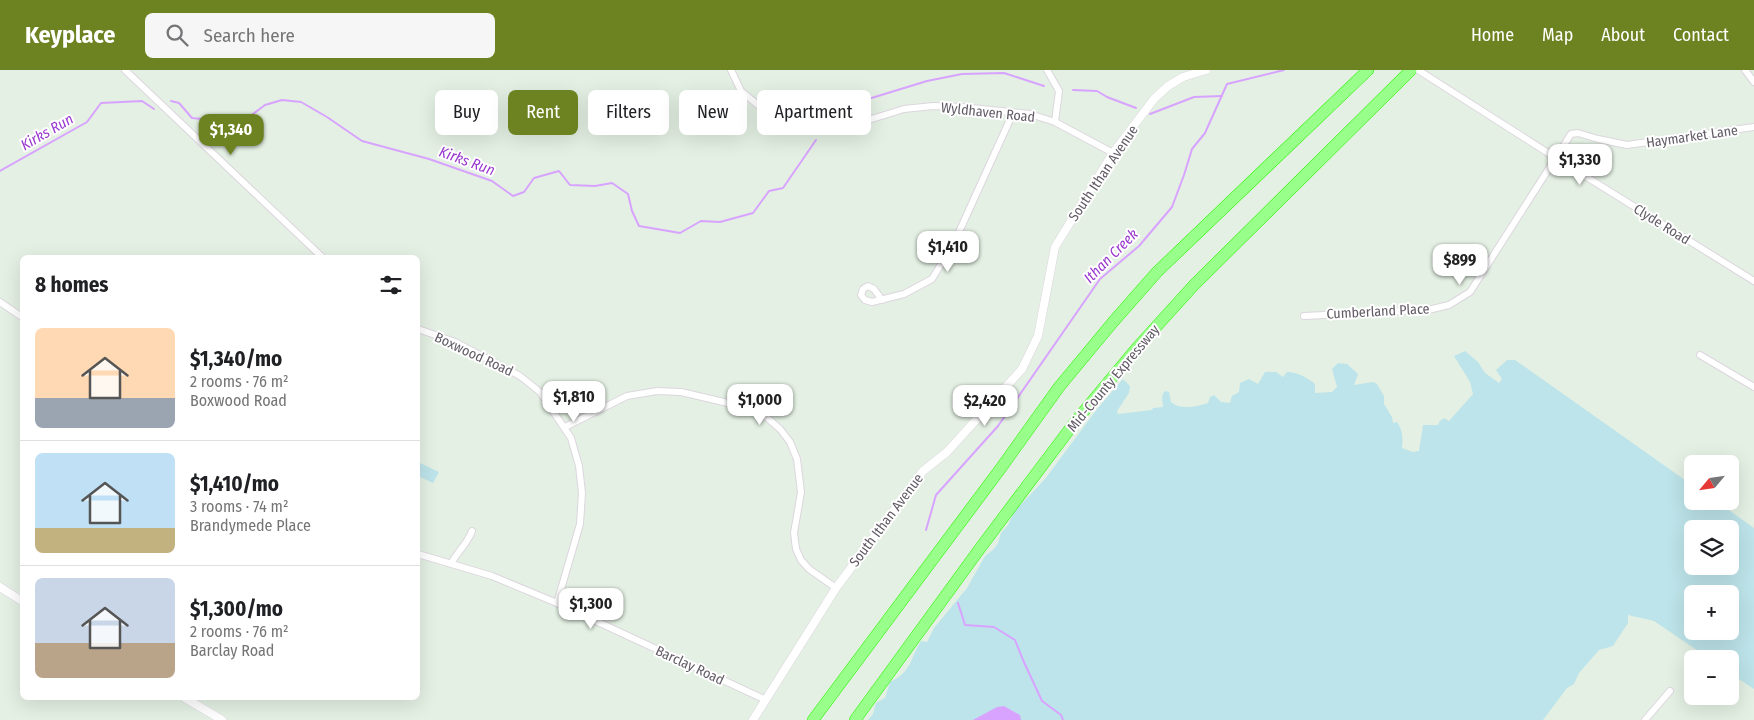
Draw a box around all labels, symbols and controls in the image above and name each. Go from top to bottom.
search box [145,13,495,58]
text: Keyplace [25,21,115,49]
icon: search [163,21,191,49]
text: Search here [203,24,295,47]
text: Home [1471,24,1514,46]
text: Map [1542,24,1573,46]
text: About [1601,24,1645,46]
text: Contact [1673,24,1729,46]
chip: Buy [435,90,498,135]
chip: Rent [508,90,578,135]
chip: Filters [588,90,669,135]
chip: New [679,90,747,135]
chip: Apartment [757,90,871,135]
street label: Wyldhaven Road [940,99,1036,126]
water label: Kirks Run [17,110,77,154]
pin: $1,340 [190,114,272,156]
text: $1,340 [210,120,252,139]
street label: South Ithan Avenue [1065,122,1142,225]
street label: Haymarket Lane [1645,122,1739,151]
water label: Kirks Run [437,143,497,179]
pin: $1,330 [1539,144,1621,186]
text: $1,330 [1559,150,1601,169]
street label: Clyde Road [1630,200,1693,248]
water label: Ithan Creek [1080,225,1142,287]
pin: $1,410 [907,230,989,273]
text: $1,410 [928,237,968,256]
pin: $899 [1430,244,1490,286]
text: $899 [1444,250,1476,269]
icon: filters [377,271,405,299]
text: 8 homes [35,272,109,298]
street label: Cumberland Place [1326,300,1430,323]
street label: Mid-County Expressway [1064,321,1164,435]
street label: Boxwood Road [432,329,516,380]
text: $1,340/mo [190,346,282,372]
icon: home [75,348,135,408]
text: 2 rooms · 76 m² [190,372,289,391]
pin: $1,810 [533,380,615,423]
pin: $1,000 [719,384,801,426]
pin: $2,420 [944,384,1026,427]
text: $1,810 [553,387,595,406]
text: $1,000 [738,390,782,409]
text: Boxwood Road [190,391,287,410]
text: $2,420 [964,391,1006,410]
north arrow [1684,455,1739,510]
map controls [1684,455,1739,705]
street label: South Ithan Avenue [846,470,927,570]
text: $1,410/mo [190,471,279,497]
icon: home [75,473,135,533]
text: 3 rooms · 74 m² [190,497,288,516]
text: Brandymede Place [190,516,311,535]
button: layers [1684,520,1739,575]
button: + [1684,585,1739,640]
pin: $1,300 [550,588,632,630]
text: $1,300 [569,594,613,613]
text: $1,300/mo [190,596,283,622]
icon: home [75,598,135,658]
text: 2 rooms · 76 m² [190,622,289,641]
text: Barclay Road [190,641,274,660]
street label: Barclay Road [653,642,727,689]
button: − [1684,650,1739,705]

